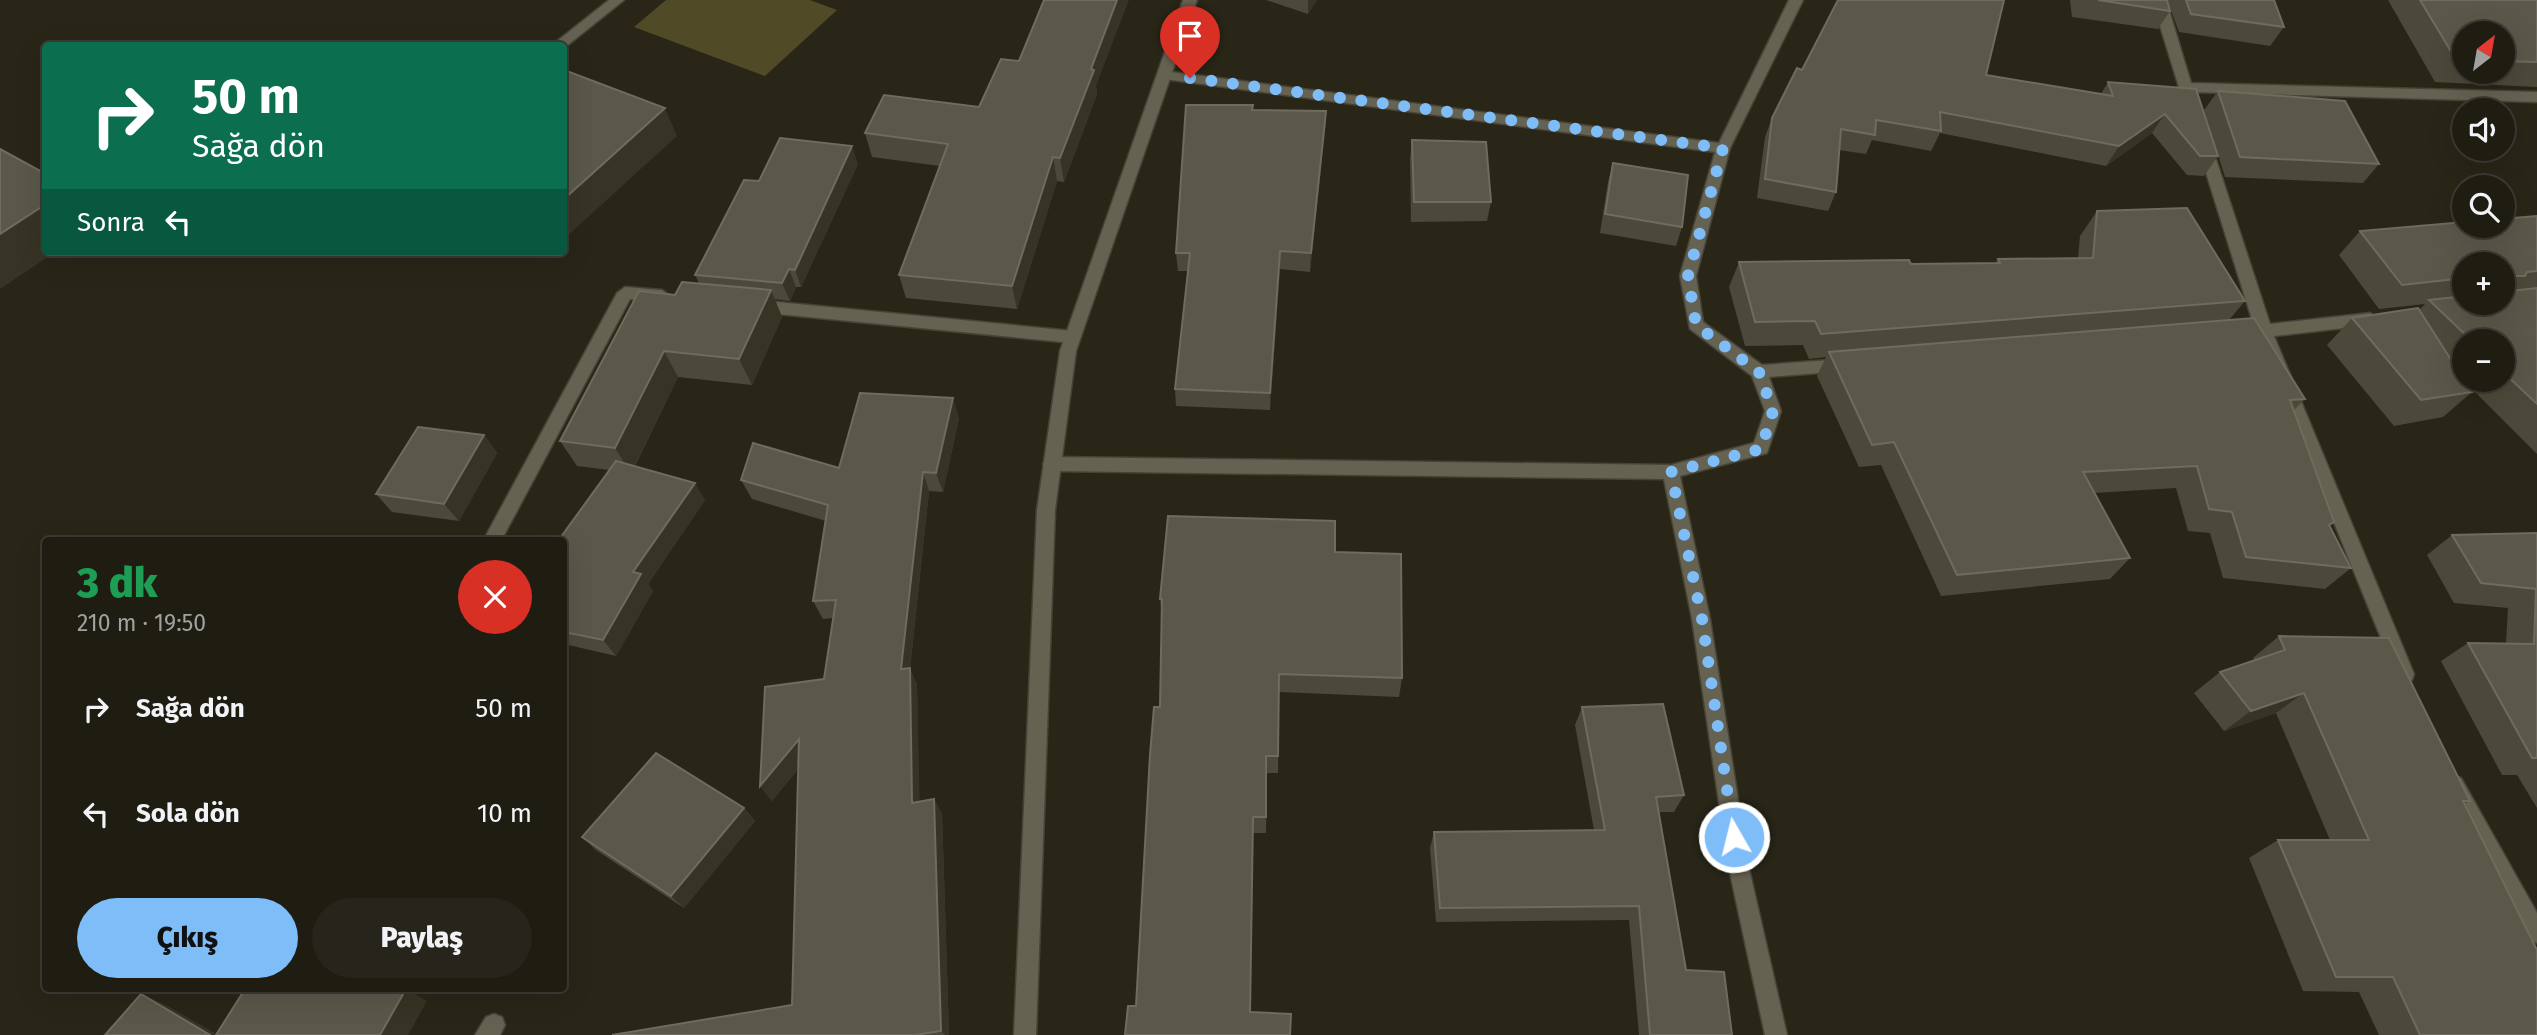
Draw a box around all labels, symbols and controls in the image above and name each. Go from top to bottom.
pin [1160,6,1220,78]
icon: arrive [1171,17,1209,55]
north arrow [2452,21,2515,84]
map controls [2452,21,2515,392]
text: 50 m [192,67,300,126]
icon: right [77,70,168,161]
button: sound [2452,98,2515,161]
text: Sağa dön [192,127,325,165]
button: search [2452,175,2515,238]
icon: left [159,203,197,241]
text: Sonra [77,207,145,238]
button: + [2452,252,2515,315]
button: − [2452,329,2515,392]
text: 3 dk [77,558,158,608]
button: close [458,560,532,634]
text: 210 m · 19:50 [77,609,206,637]
icon: right [77,690,115,728]
text: Sağa dön [136,693,245,724]
text: 50 m [475,693,532,724]
icon: left [77,795,115,833]
text: Sola dön [136,798,240,829]
text: 10 m [477,798,532,829]
position arrow [1697,800,1771,874]
button: Çıkış [77,898,298,978]
button: Paylaş [312,898,532,978]

